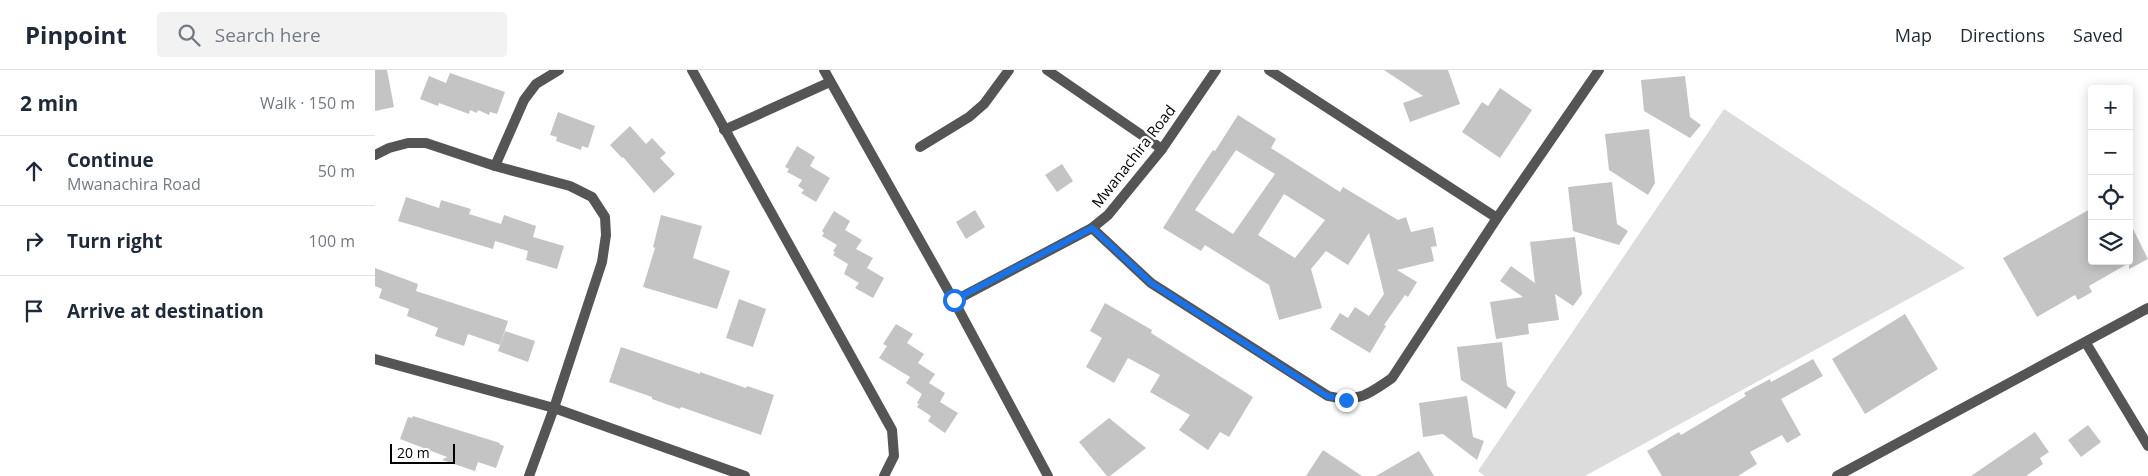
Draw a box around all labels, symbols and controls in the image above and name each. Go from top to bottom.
search box [157,12,507,57]
text: Pinpoint [25,18,127,51]
icon: search [175,21,203,49]
text: Search here [215,22,321,48]
text: Map [1895,23,1932,47]
text: Directions [1960,23,2045,47]
text: Saved [2073,23,2123,47]
map controls [2088,85,2133,265]
button: + [2088,85,2133,130]
text: 2 min [20,89,78,117]
text: Walk · 150 m [260,92,355,114]
street label: Mwanachira Road [1087,100,1179,212]
button: − [2088,130,2133,175]
text: Continue [67,147,154,173]
icon: ahead [20,157,48,185]
text: 50 m [318,160,355,182]
text: Mwanachira Road [67,173,201,195]
button: locate [2088,175,2133,220]
button: layers [2088,220,2133,265]
icon: right [20,227,48,255]
text: Turn right [67,228,162,254]
text: 100 m [309,230,355,252]
route start [943,289,966,312]
icon: arrive [20,297,48,325]
text: Arrive at destination [67,298,264,324]
route end [1335,389,1358,412]
scale bar [390,441,455,464]
text: 20 m [397,443,430,462]

